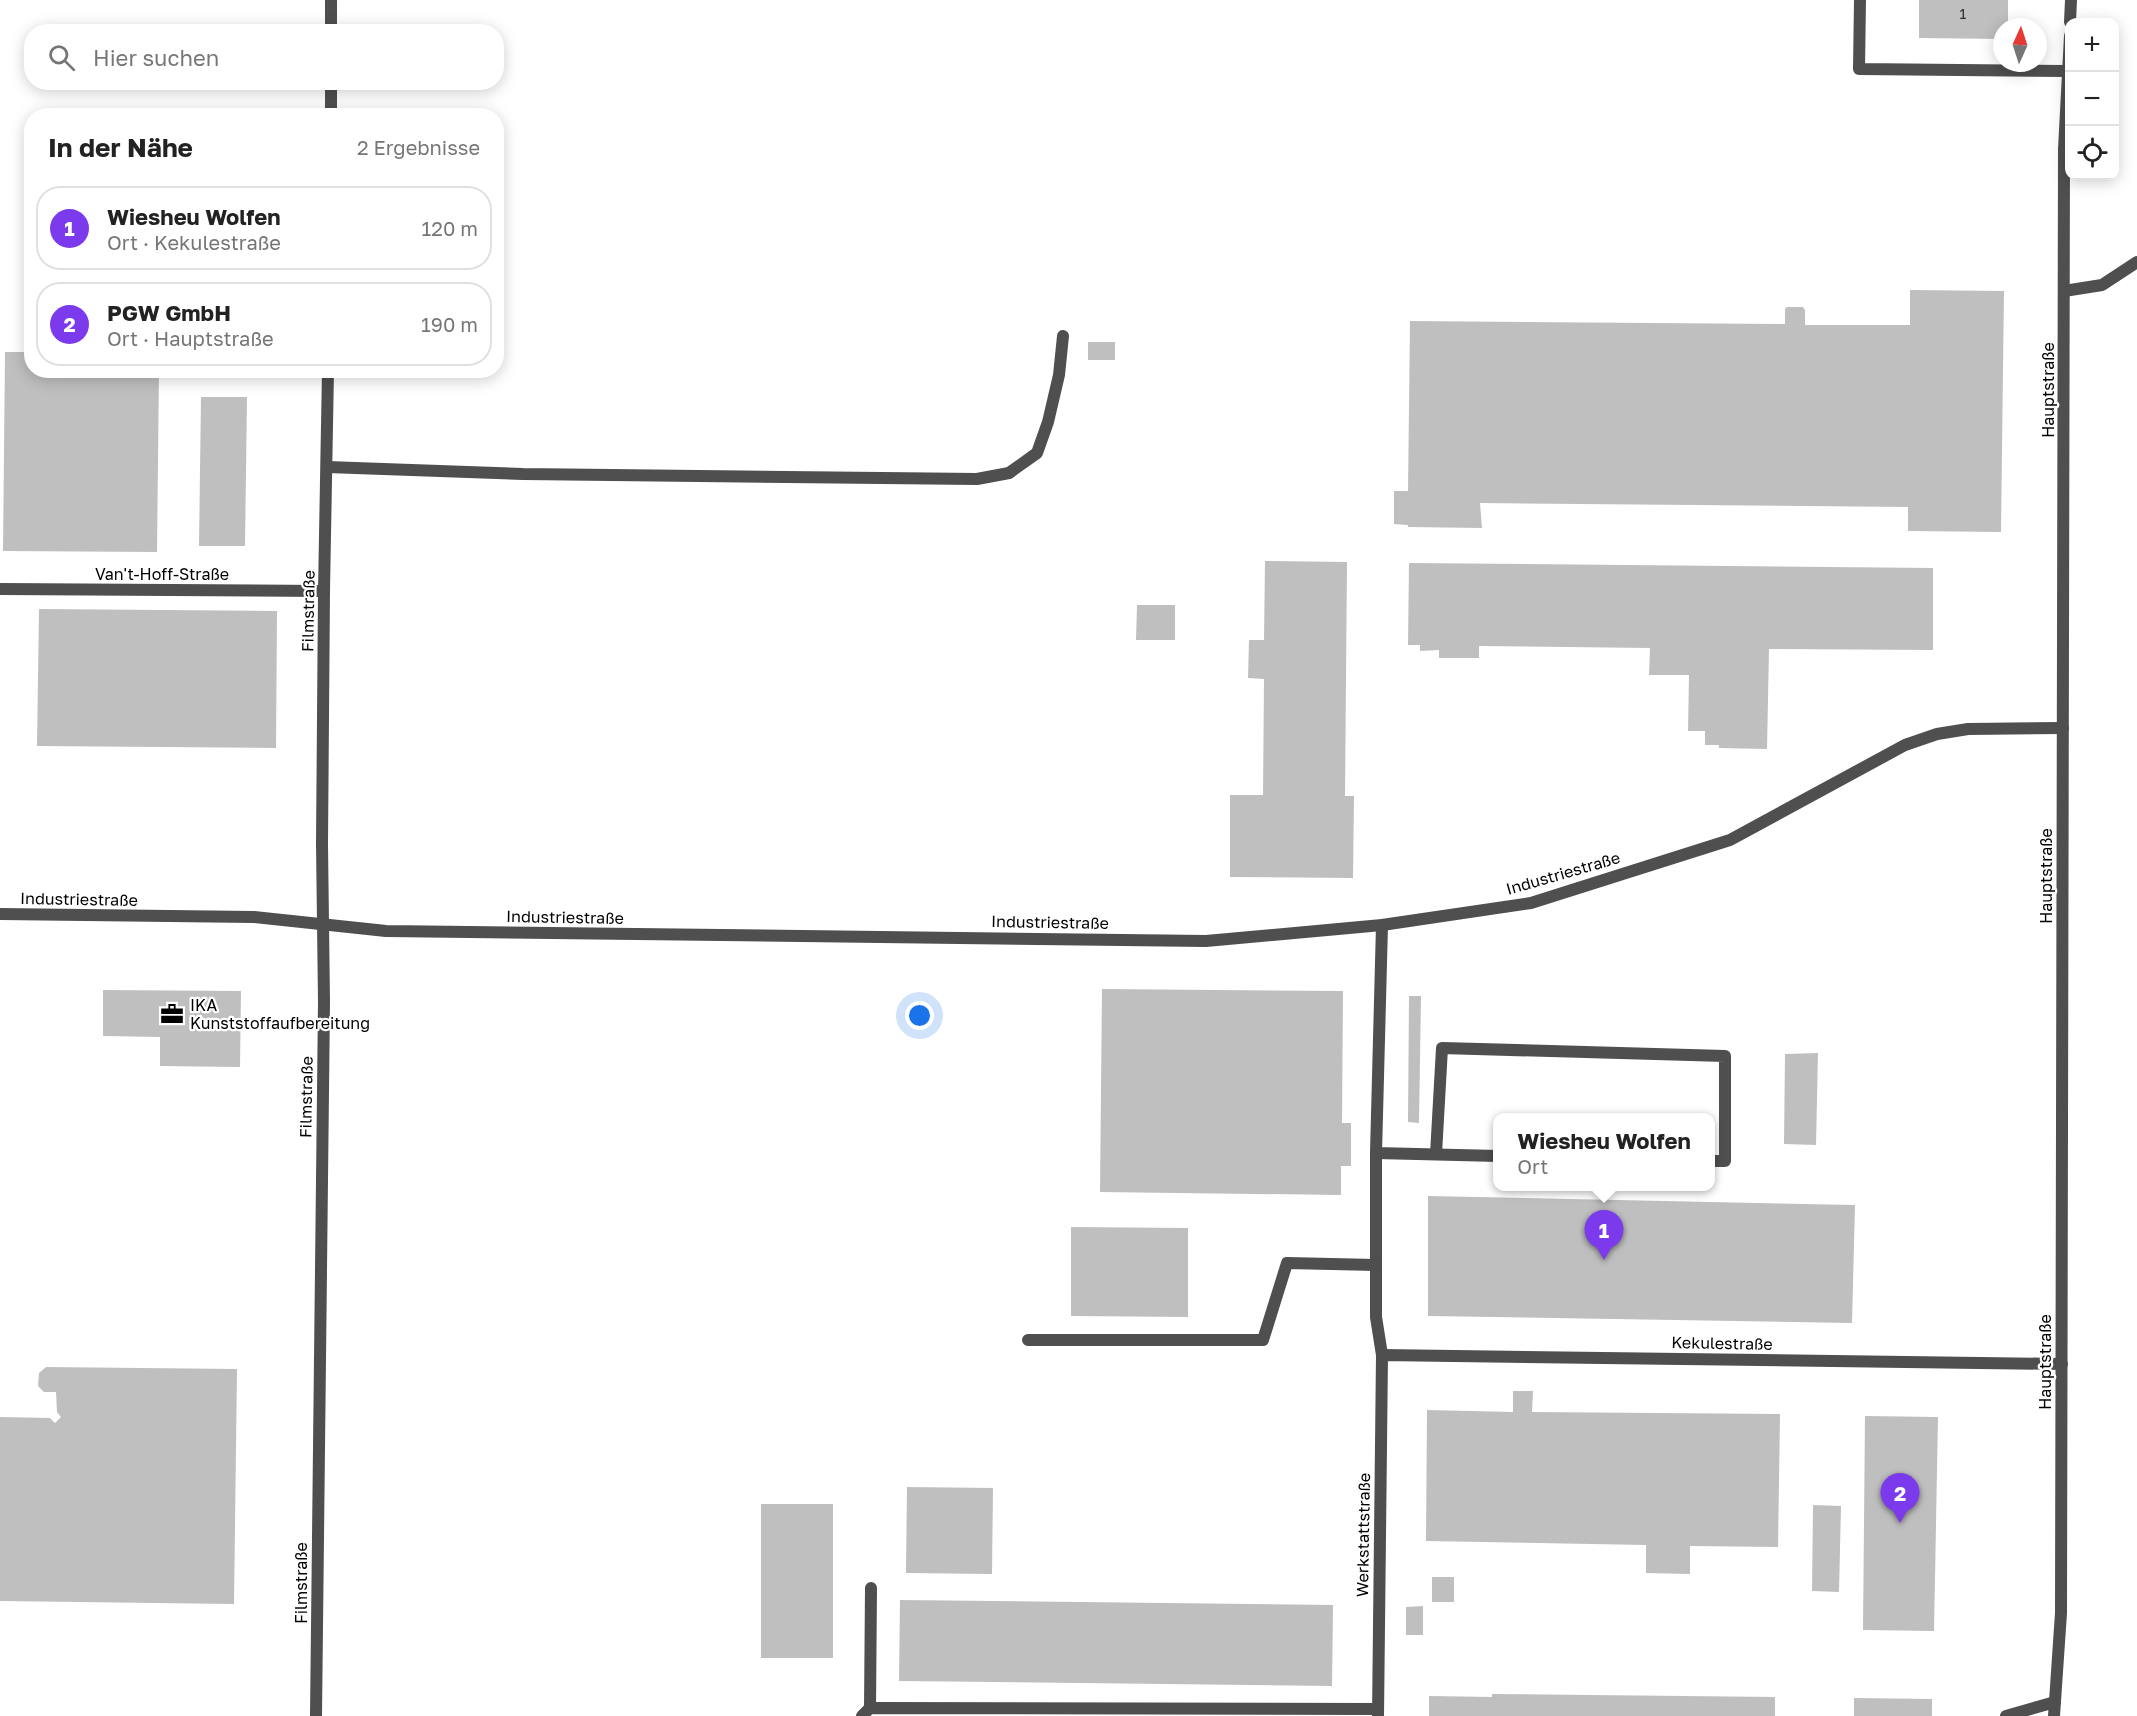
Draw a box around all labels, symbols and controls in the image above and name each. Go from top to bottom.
house number: 1 [1960,5,1967,22]
north arrow [1993,18,2047,72]
map controls [2065,18,2119,180]
button: + [2065,18,2119,72]
search box [24,24,504,90]
icon: search [45,41,78,74]
text: Hier suchen [93,44,219,71]
button: − [2065,72,2119,126]
button: locate [2065,126,2119,180]
text: In der Nähe [48,132,193,163]
text: 2 Ergebnisse [357,135,480,159]
text: Wiesheu Wolfen [107,203,281,230]
text: 1 [64,216,75,240]
text: 120 m [422,216,478,240]
text: Ort · Kekulestraße [107,230,281,254]
text: PGW GmbH [107,299,231,326]
text: 2 [63,312,76,336]
text: 190 m [421,312,478,336]
text: Ort · Hauptstraße [107,326,274,350]
street label: Hauptstraße [2038,342,2058,438]
street label: Van't-Hoff-Straße [95,564,229,584]
street label: Filmstraße [297,570,319,652]
street label: Hauptstraße [2036,828,2056,924]
street label: Industriestraße [1504,847,1622,899]
street label: Industriestraße [20,888,138,910]
street label: Industriestraße [506,906,624,928]
street label: Industriestraße [991,911,1109,933]
place label: IKA Kunststoffaufbereitung [190,995,370,1033]
office icon: IKA Kunststoffaufbereitung [159,1001,185,1027]
your location [905,1001,934,1030]
street label: Filmstraße [295,1056,317,1138]
popup [1493,1113,1715,1191]
text: Wiesheu Wolfen [1517,1127,1691,1154]
text: Ort [1517,1154,1548,1178]
pin: 1 [1584,1210,1624,1260]
street label: Hauptstraße [2035,1314,2055,1410]
street label: Kekulestraße [1671,1332,1773,1354]
street label: Werkstattstraße [1352,1473,1374,1597]
pin: 2 [1880,1474,1920,1523]
street label: Filmstraße [291,1542,311,1624]

